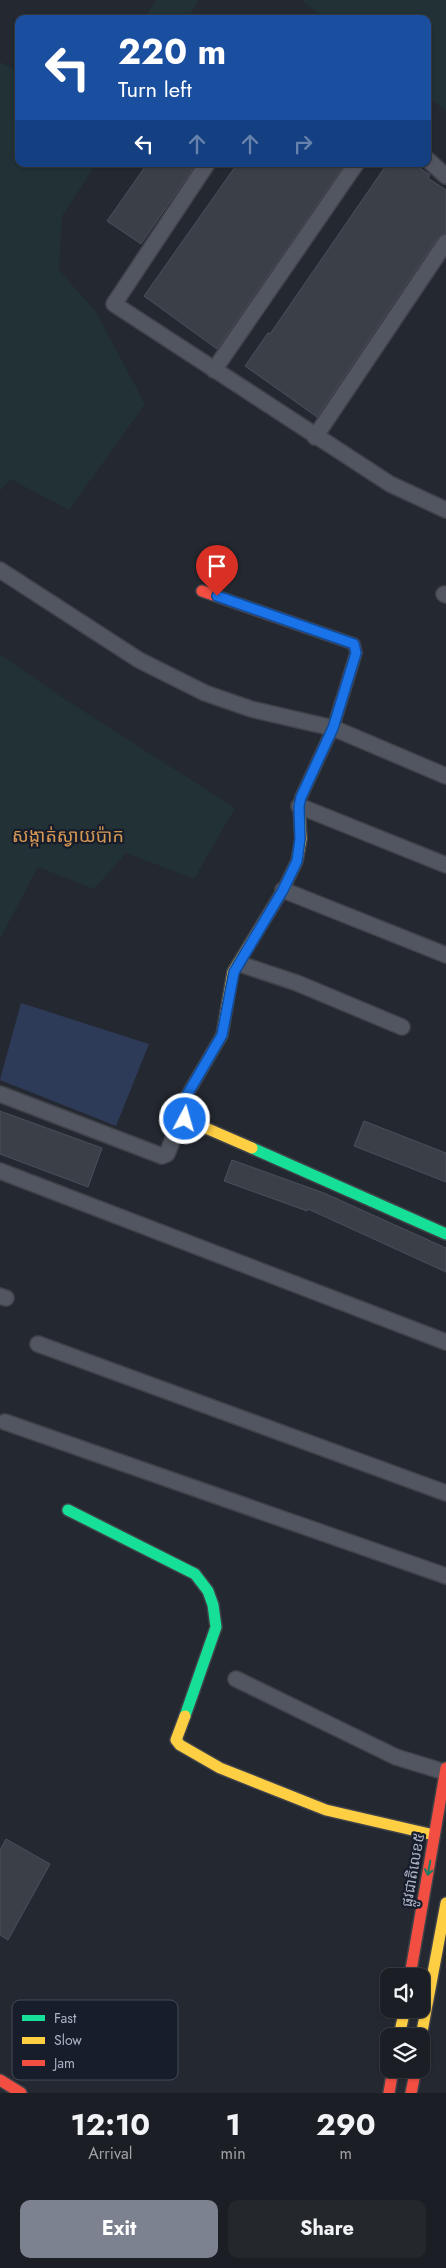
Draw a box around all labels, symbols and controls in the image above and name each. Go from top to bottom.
text: 220 m [118,27,226,77]
icon: left [35,35,100,100]
text: Turn left [118,73,192,105]
icon: left [130,130,158,158]
icon: ahead [183,130,211,158]
icon: ahead [236,130,264,158]
icon: right [289,130,317,158]
pin [196,545,238,596]
icon: arrive [203,552,231,580]
district label: សង្កាត់ស្វាយប៉ាក [12,823,124,849]
position arrow [158,1092,210,1144]
street label: ផ្លូវជាតិលេខ៥ [396,1831,433,1909]
one-way arrow [423,1860,433,1876]
map controls [380,1968,430,2078]
button: sound [380,1968,430,2018]
legend [12,2000,178,2080]
text: Fast [54,2008,77,2028]
button: layers [380,2028,430,2078]
text: Slow [54,2030,82,2050]
text: Jam [52,2053,75,2073]
text: 12:10 [70,2103,150,2146]
text: 1 [225,2103,241,2146]
text: 290 [316,2103,376,2146]
text: Arrival [88,2142,132,2165]
text: min [221,2142,246,2165]
text: m [340,2142,352,2165]
button: Exit [20,2200,218,2258]
button: Share [228,2200,426,2258]

